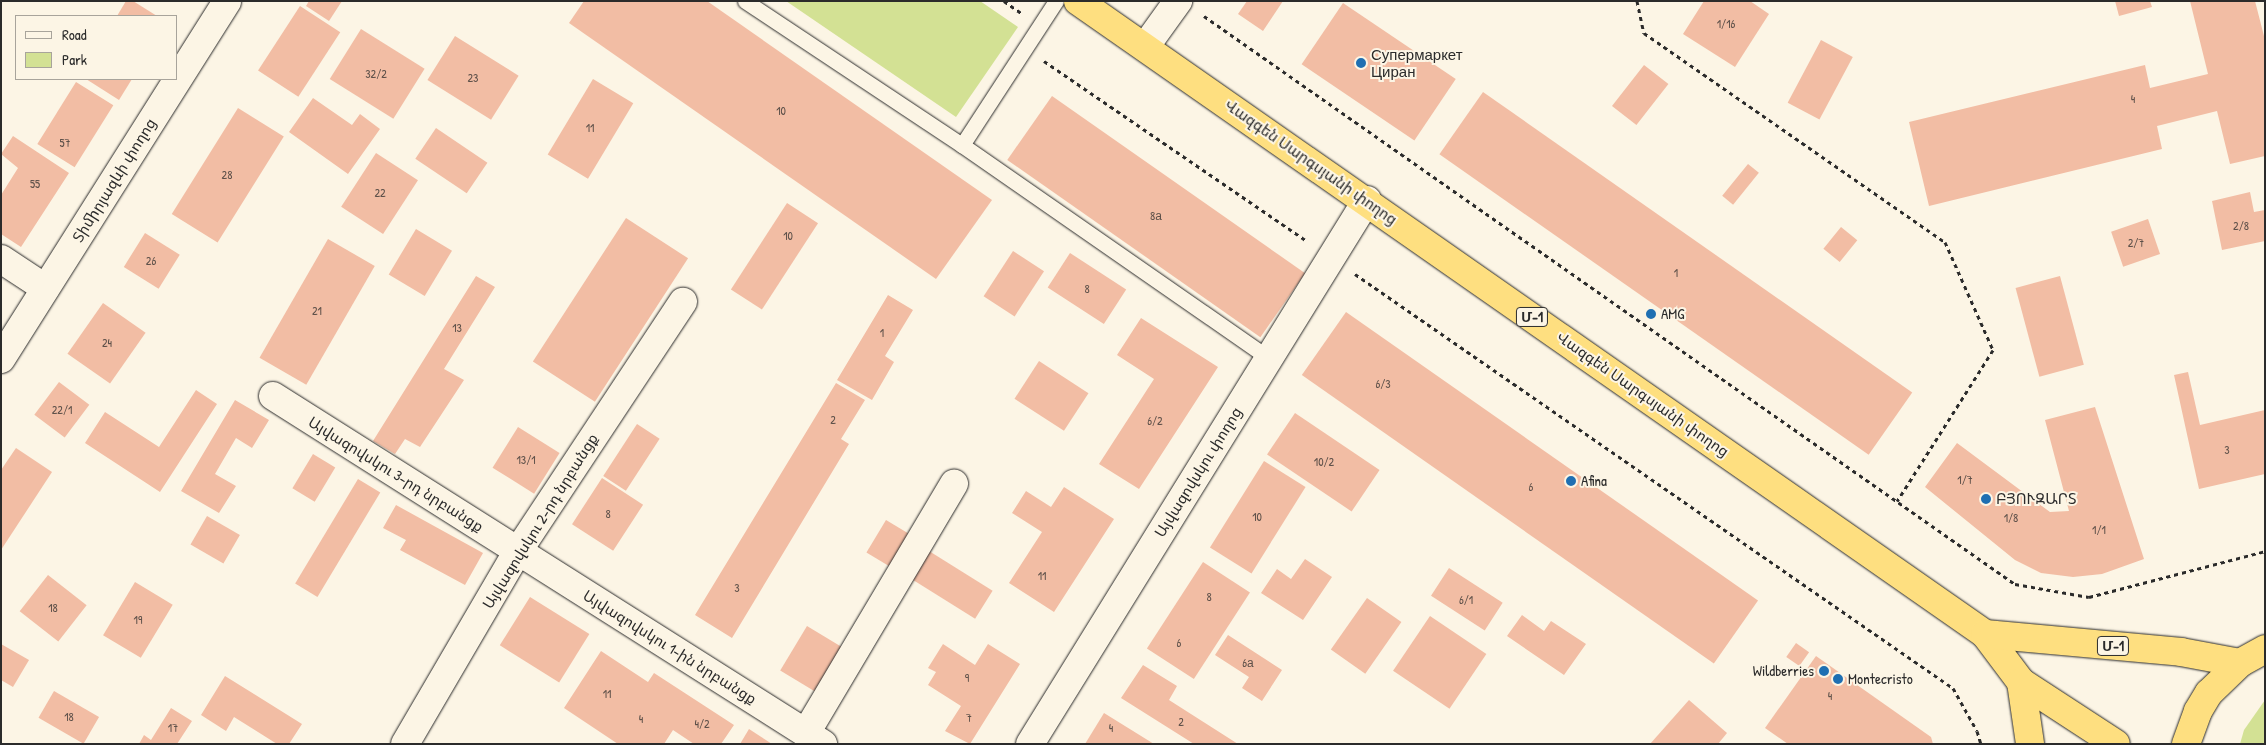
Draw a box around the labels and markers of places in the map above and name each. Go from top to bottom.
place label: Супермаркет Циран [1371,45,1463,80]
marker: Супермаркет Циран [1355,57,1367,69]
place label: AMG [1661,305,1684,323]
marker: AMG [1645,308,1657,320]
place label: Afina [1581,472,1607,490]
marker: Afina [1565,475,1577,487]
place label: ԲՅՈՒԶԱՐՏ [1996,490,2076,508]
marker: ԲՅՈՒԶԱՐՏ [1980,493,1992,505]
place label: Wildberries [1753,662,1814,680]
marker: Wildberries [1818,665,1830,677]
place label: Montecristo [1848,670,1913,688]
marker: Montecristo [1832,673,1844,685]

